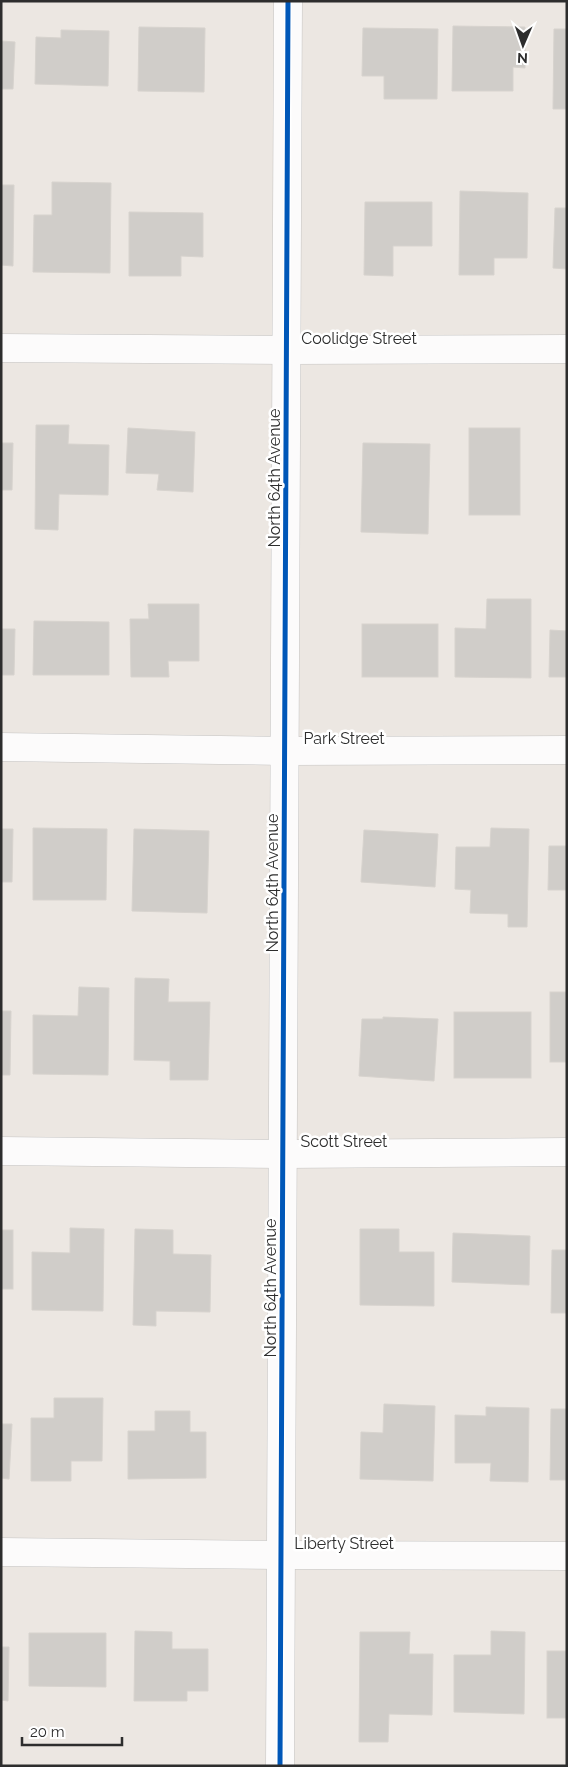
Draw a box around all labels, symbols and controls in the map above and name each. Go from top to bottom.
north arrow [498,20,548,70]
text: N [517,50,528,66]
street label: Coolidge Street [301,329,417,348]
street label: North 64th Avenue [265,409,284,547]
street label: Park Street [303,729,385,748]
street label: North 64th Avenue [263,814,282,952]
street label: Scott Street [301,1132,388,1151]
street label: North 64th Avenue [261,1219,280,1357]
street label: Liberty Street [294,1534,395,1553]
scale bar [22,1714,122,1746]
text: 20 m [30,1723,65,1741]

